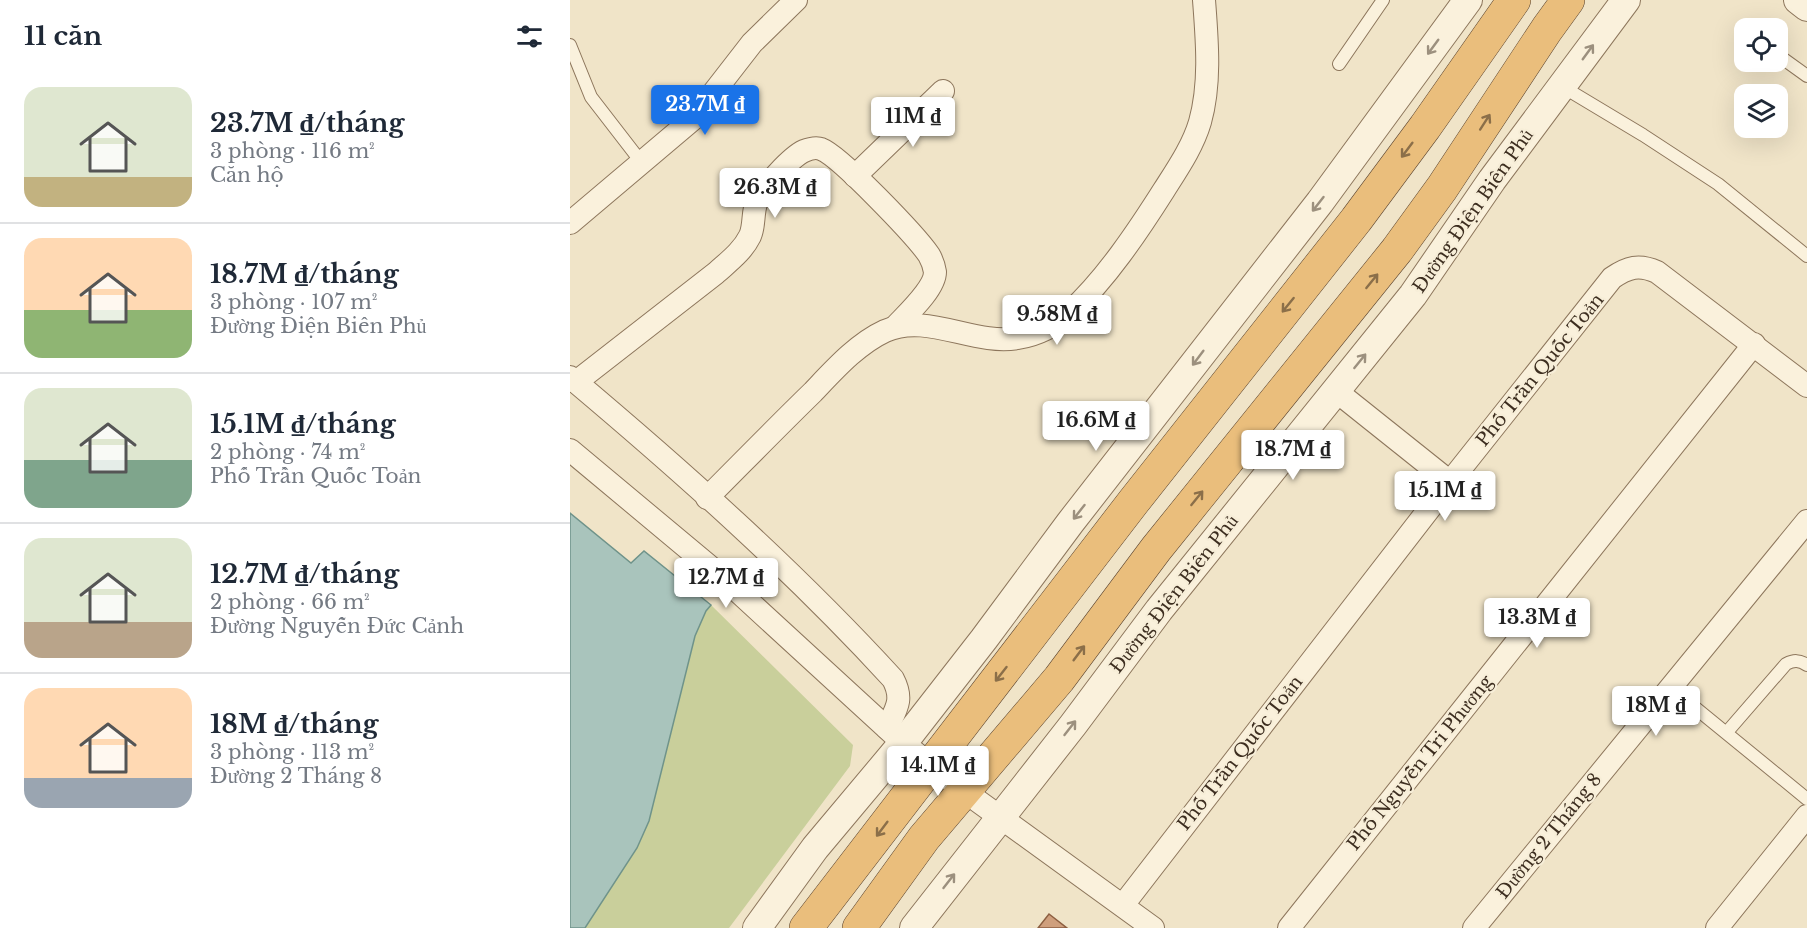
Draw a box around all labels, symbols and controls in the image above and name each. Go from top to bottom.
map controls [1734,18,1788,138]
button: locate [1734,18,1788,72]
text: 11 căn [24,20,102,52]
icon: filters [513,20,546,53]
one-way arrow [1427,39,1440,55]
one-way arrow [1582,45,1594,61]
button: layers [1734,84,1788,138]
pin: 23.7M ₫ [650,85,760,136]
text: 23.7M ₫ [665,92,745,116]
pin: 11M ₫ [871,97,955,148]
text: 11M ₫ [885,104,941,128]
text: 23.7M ₫/tháng [210,107,404,139]
icon: home [72,111,144,183]
one-way arrow [1479,114,1491,131]
street label: Đường Điện Biên Phủ [1408,125,1538,297]
text: 3 phòng · 116 m² [210,139,375,163]
one-way arrow [1401,142,1414,158]
text: Căn hộ [210,163,283,187]
pin: 26.3M ₫ [720,168,830,219]
text: 26.3M ₫ [734,175,816,199]
one-way arrow [1311,196,1324,212]
text: 18.7M ₫/tháng [210,258,399,290]
icon: home [72,262,144,334]
one-way arrow [1365,274,1379,289]
street label: Phố Trần Quốc Toản [1472,289,1608,451]
text: 3 phòng · 107 m² [210,290,377,314]
pin: 9.58M ₫ [1002,295,1112,346]
one-way arrow [1282,297,1295,313]
text: 9.58M ₫ [1016,302,1098,326]
text: Đường Điện Biên Phủ [210,314,426,338]
one-way arrow [1192,350,1205,366]
one-way arrow [1354,353,1367,369]
pin: 16.6M ₫ [1041,401,1151,452]
text: 15.1M ₫/tháng [210,408,396,440]
text: 16.6M ₫ [1056,408,1136,432]
icon: home [72,412,144,484]
pin: 18.7M ₫ [1238,430,1348,481]
text: 18.7M ₫ [1255,437,1331,461]
text: 2 phòng · 74 m² [210,440,365,464]
text: Phố Trần Quốc Toản [210,464,421,488]
pin: 15.1M ₫ [1390,471,1500,522]
text: 15.1M ₫ [1408,478,1482,502]
one-way arrow [1191,491,1204,507]
one-way arrow [1072,504,1085,520]
street label: Đường Điện Biên Phủ [1105,510,1243,678]
text: 12.7M ₫/tháng [210,558,399,590]
pin: 12.7M ₫ [671,558,781,609]
icon: home [72,562,144,634]
text: 12.7M ₫ [688,565,764,589]
text: 2 phòng · 66 m² [210,590,370,614]
pin: 13.3M ₫ [1482,598,1592,649]
text: 13.3M ₫ [1498,605,1576,629]
text: Đường Nguyễn Đức Cảnh [210,614,464,638]
one-way arrow [1072,645,1085,661]
one-way arrow [995,666,1008,682]
street label: Phố Trần Quốc Toản [1173,671,1307,835]
street label: Phố Nguyễn Tri Phương [1343,671,1498,855]
pin: 18M ₫ [1614,686,1698,737]
text: 18M ₫ [1626,693,1686,717]
text: 18M ₫/tháng [210,708,378,740]
icon: home [72,712,144,784]
one-way arrow [1064,721,1077,737]
text: 3 phòng · 113 m² [210,740,374,764]
pin: 14.1M ₫ [883,746,993,797]
text: 14.1M ₫ [901,753,975,777]
text: Đường 2 Tháng 8 [210,764,382,788]
street label: Đường 2 Tháng 8 [1492,769,1606,903]
one-way arrow [876,820,888,836]
one-way arrow [943,874,956,890]

